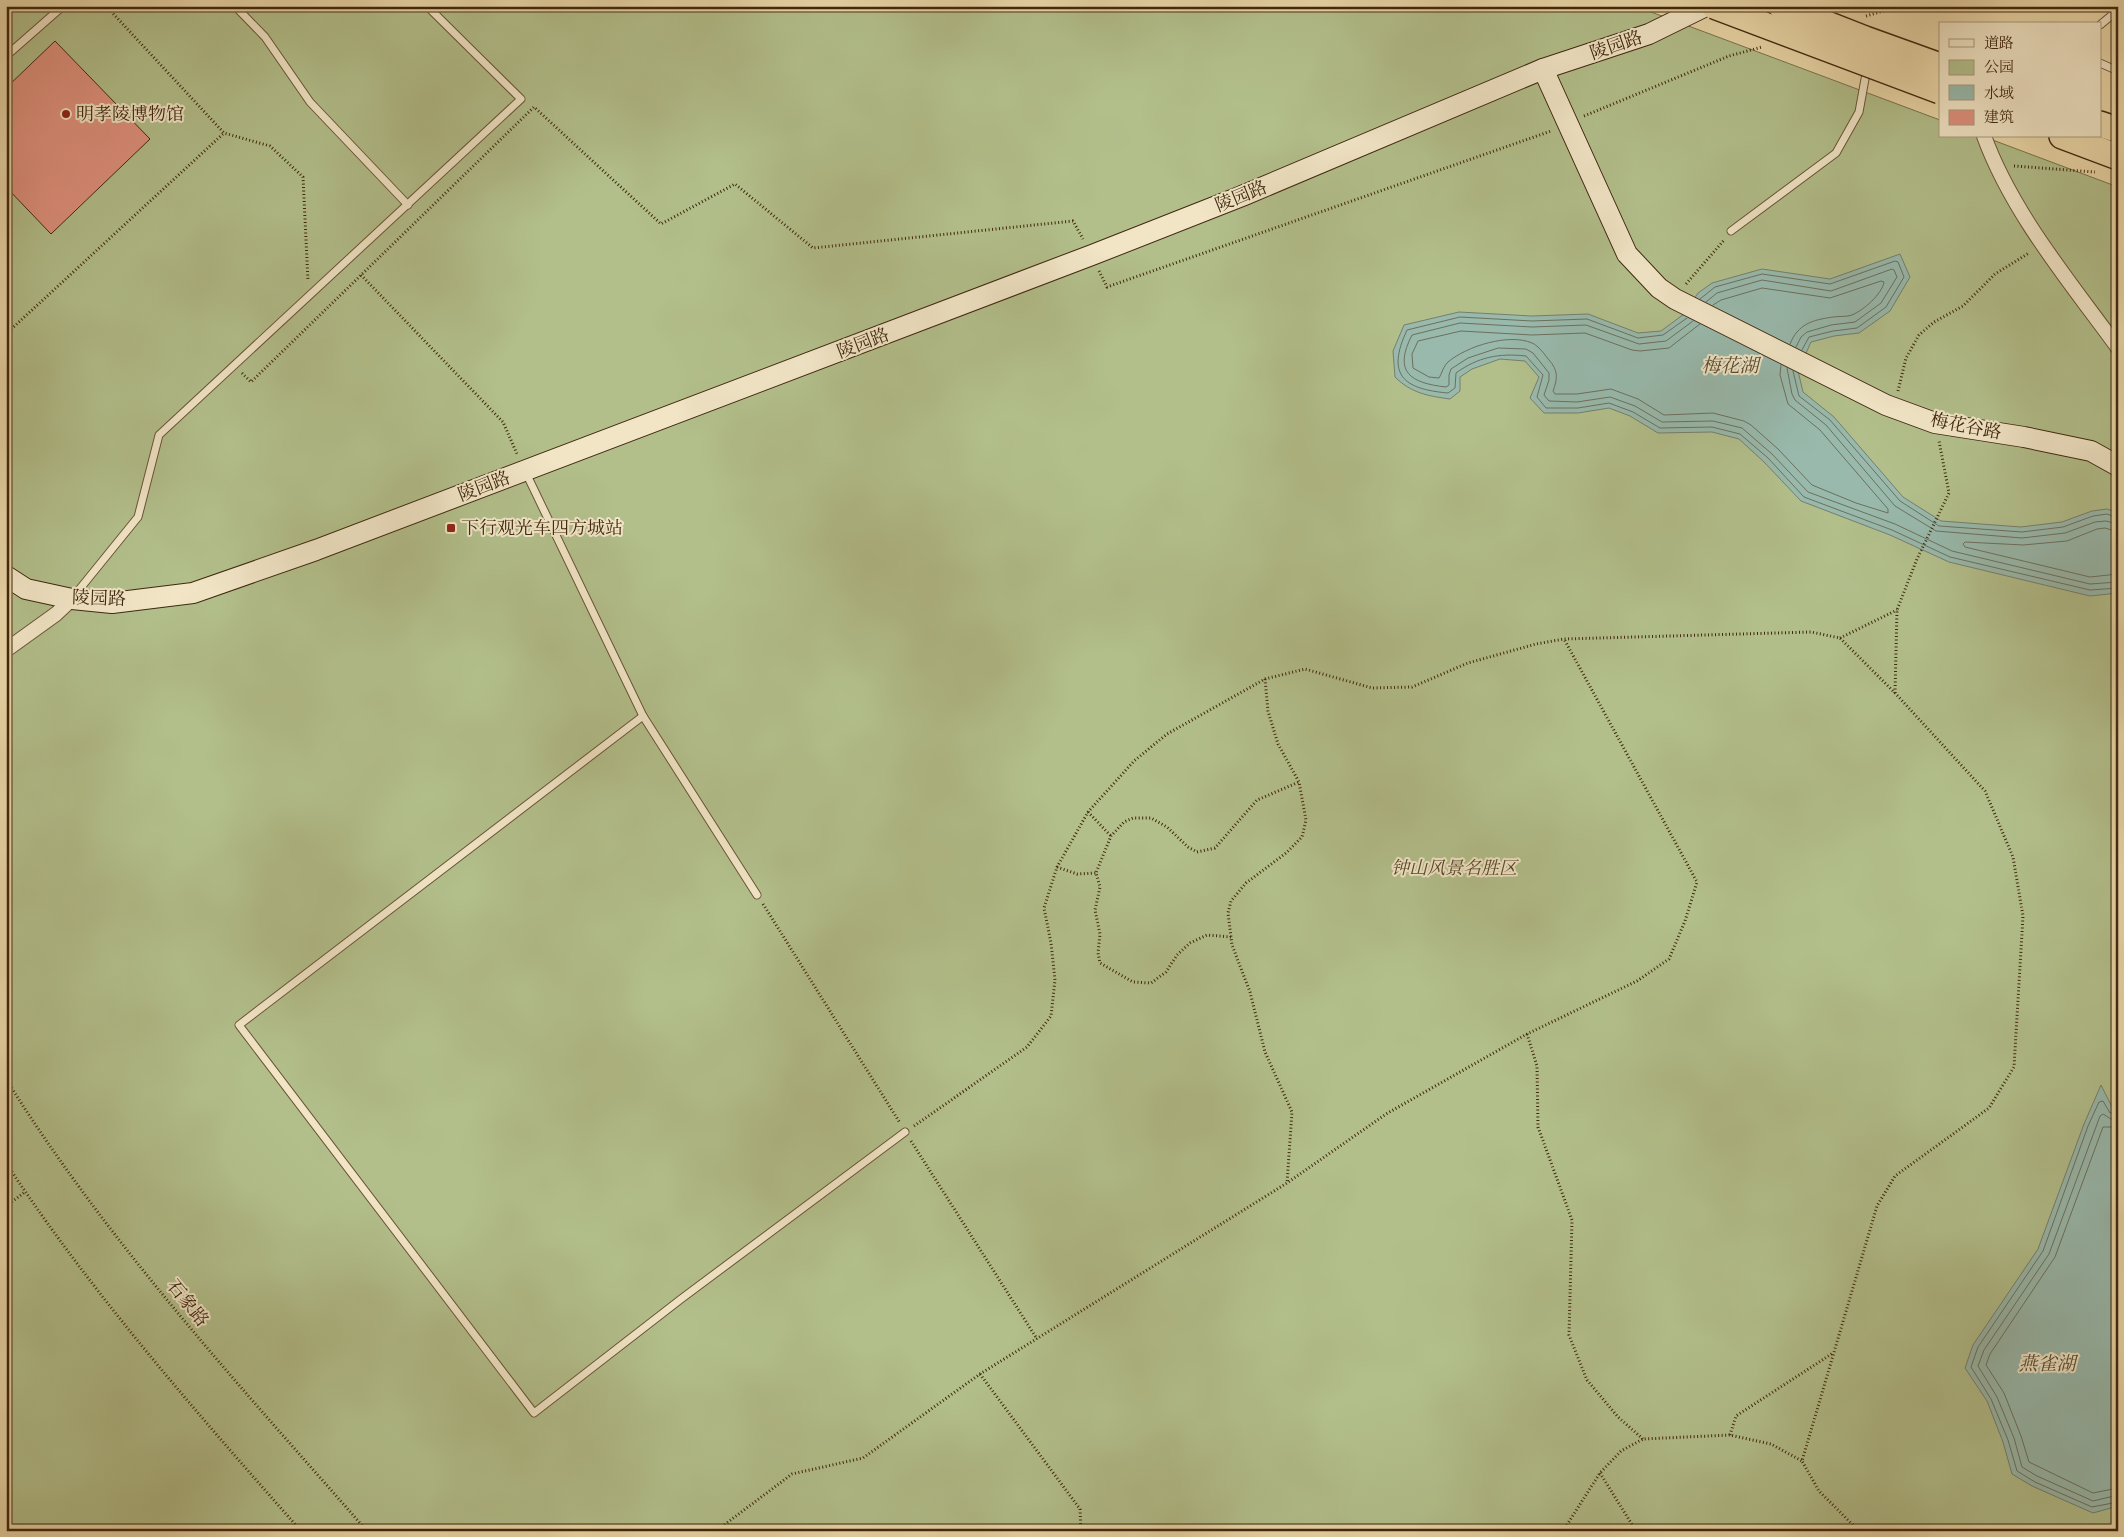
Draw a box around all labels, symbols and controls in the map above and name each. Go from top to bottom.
legend [1939,22,2102,138]
street label: 陵园路 [1587,26,1645,64]
text: 道路 [1984,33,2014,52]
text: 公园 [1984,57,2014,76]
text: 水域 [1984,83,2014,102]
place label: 明孝陵博物馆 [76,103,184,125]
text: 建筑 [1984,107,2014,126]
marker: 明孝陵博物馆 [60,108,72,120]
street label: 陵园路 [1212,176,1270,216]
street label: 陵园路 [834,323,892,363]
water label: 梅花湖 [1701,354,1761,377]
street label: 梅花谷路 [1929,408,2003,444]
street label: 陵园路 [455,466,513,506]
place label: 下行观光车四方城站 [461,517,623,539]
marker: 下行观光车四方城站 [445,522,457,534]
street label: 陵园路 [72,586,126,610]
park label: 钟山风景名胜区 [1391,857,1519,879]
street label: 石象路 [162,1275,214,1331]
water label: 燕雀湖 [2018,1352,2078,1375]

